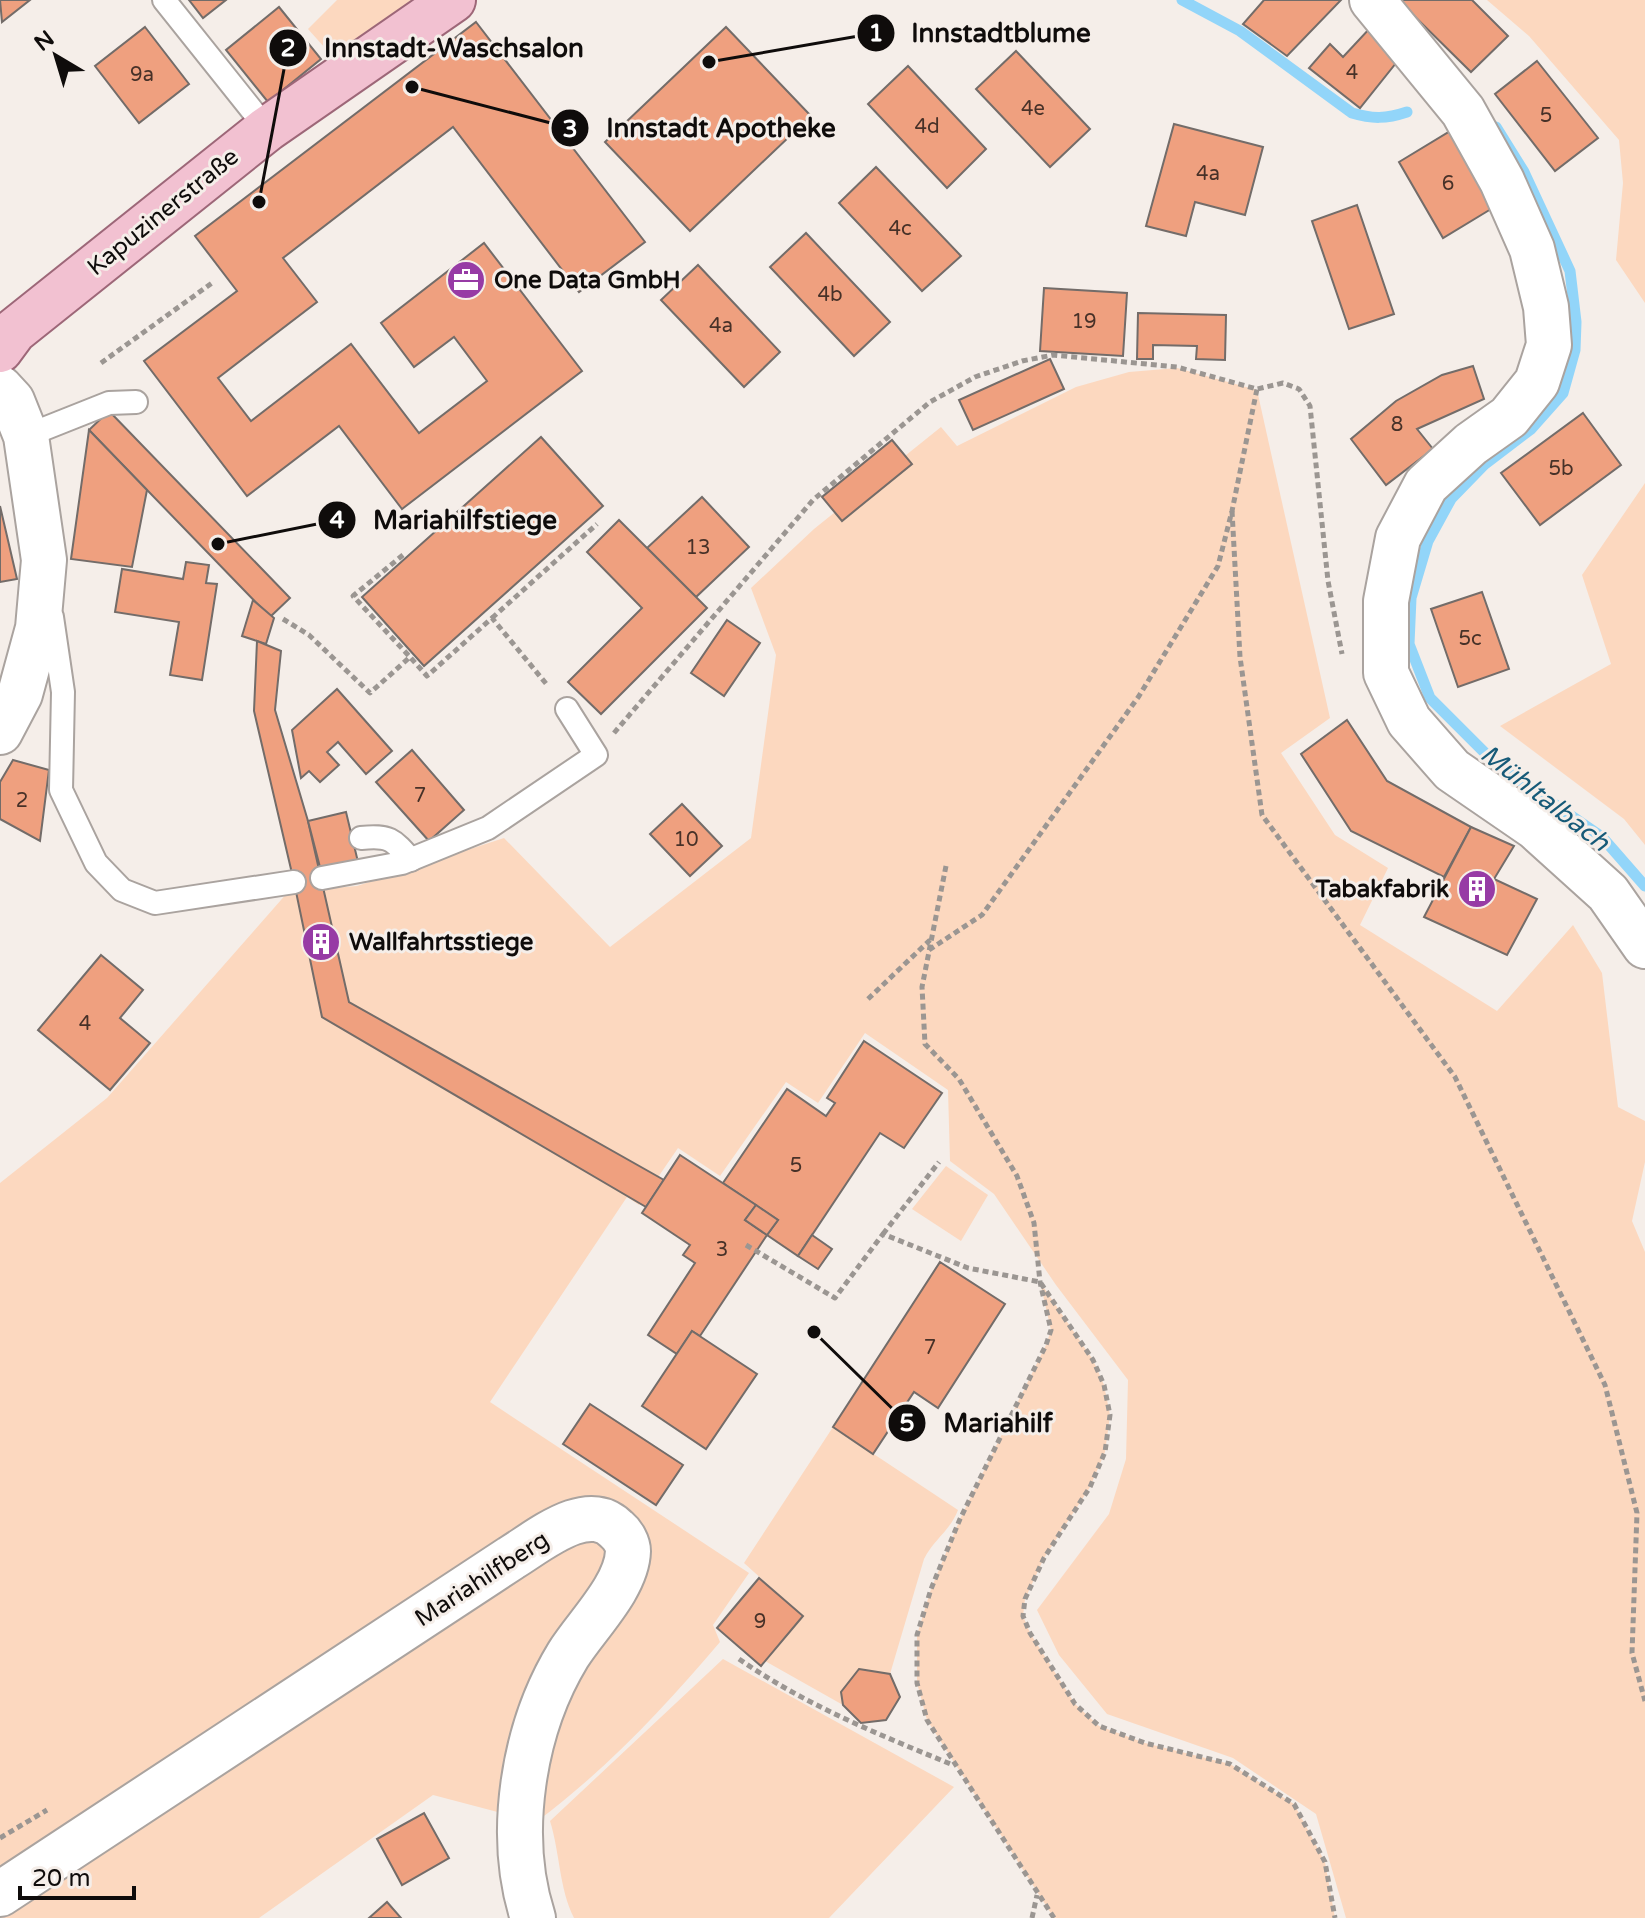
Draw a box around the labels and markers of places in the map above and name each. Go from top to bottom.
callout: Innstadtblume [856,8,1107,58]
callout: Innstadt-Waschsalon [268,23,600,73]
callout: Innstadt Apotheke [550,103,852,153]
office icon: One Data GmbH [445,259,487,301]
place label: One Data GmbH [494,266,681,295]
callout: Mariahilfstiege [317,495,573,545]
building icon: Tabakfabrik [1456,868,1498,910]
place label: Tabakfabrik [1314,875,1449,904]
building icon: Wallfahrtsstiege [300,921,342,963]
place label: Wallfahrtsstiege [349,928,534,957]
callout: Mariahilf [887,1398,1068,1448]

